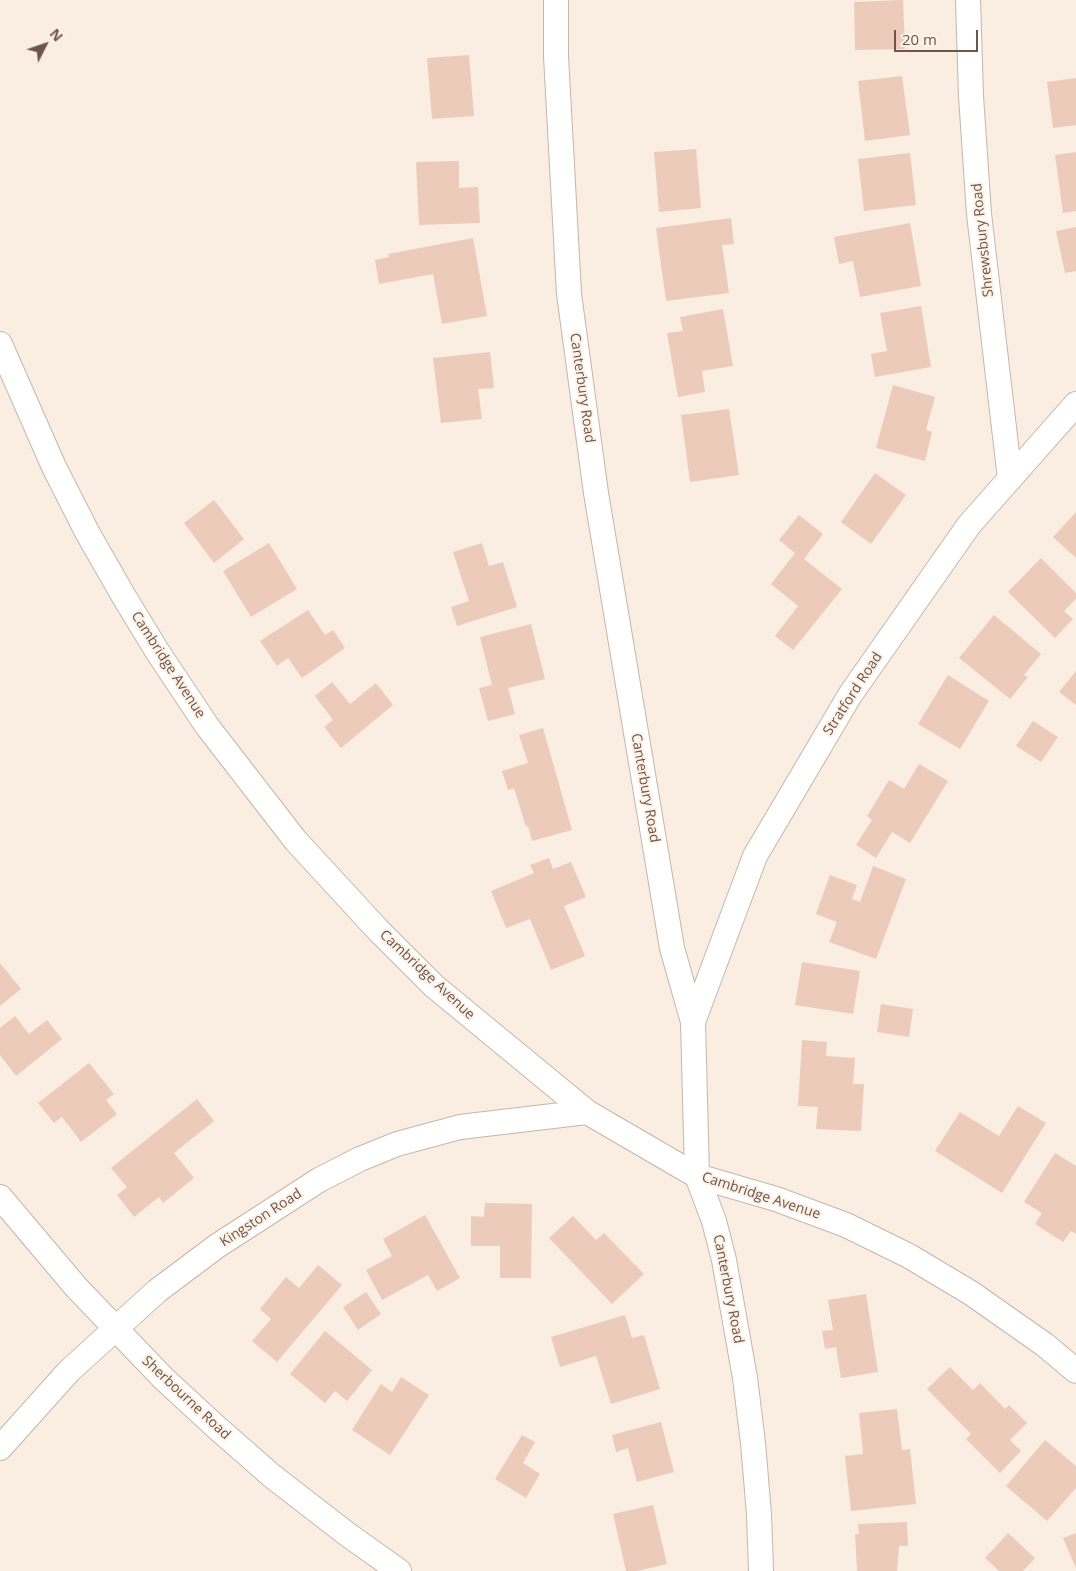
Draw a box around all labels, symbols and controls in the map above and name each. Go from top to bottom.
north arrow [20,20,70,70]
scale bar [896,20,980,52]
text: N [46,24,68,45]
text: 20 m [902,29,937,49]
street label: Shrewsbury Road [969,182,997,298]
street label: Canterbury Road [566,332,598,444]
street label: Cambridge Avenue [127,609,209,721]
street label: Stratford Road [820,649,886,739]
street label: Canterbury Road [627,732,663,844]
street label: Cambridge Avenue [376,927,478,1023]
street label: Cambridge Avenue [700,1169,822,1223]
street label: Kingston Road [217,1185,305,1251]
street label: Canterbury Road [709,1233,747,1345]
street label: Sherbourne Road [138,1353,234,1443]

